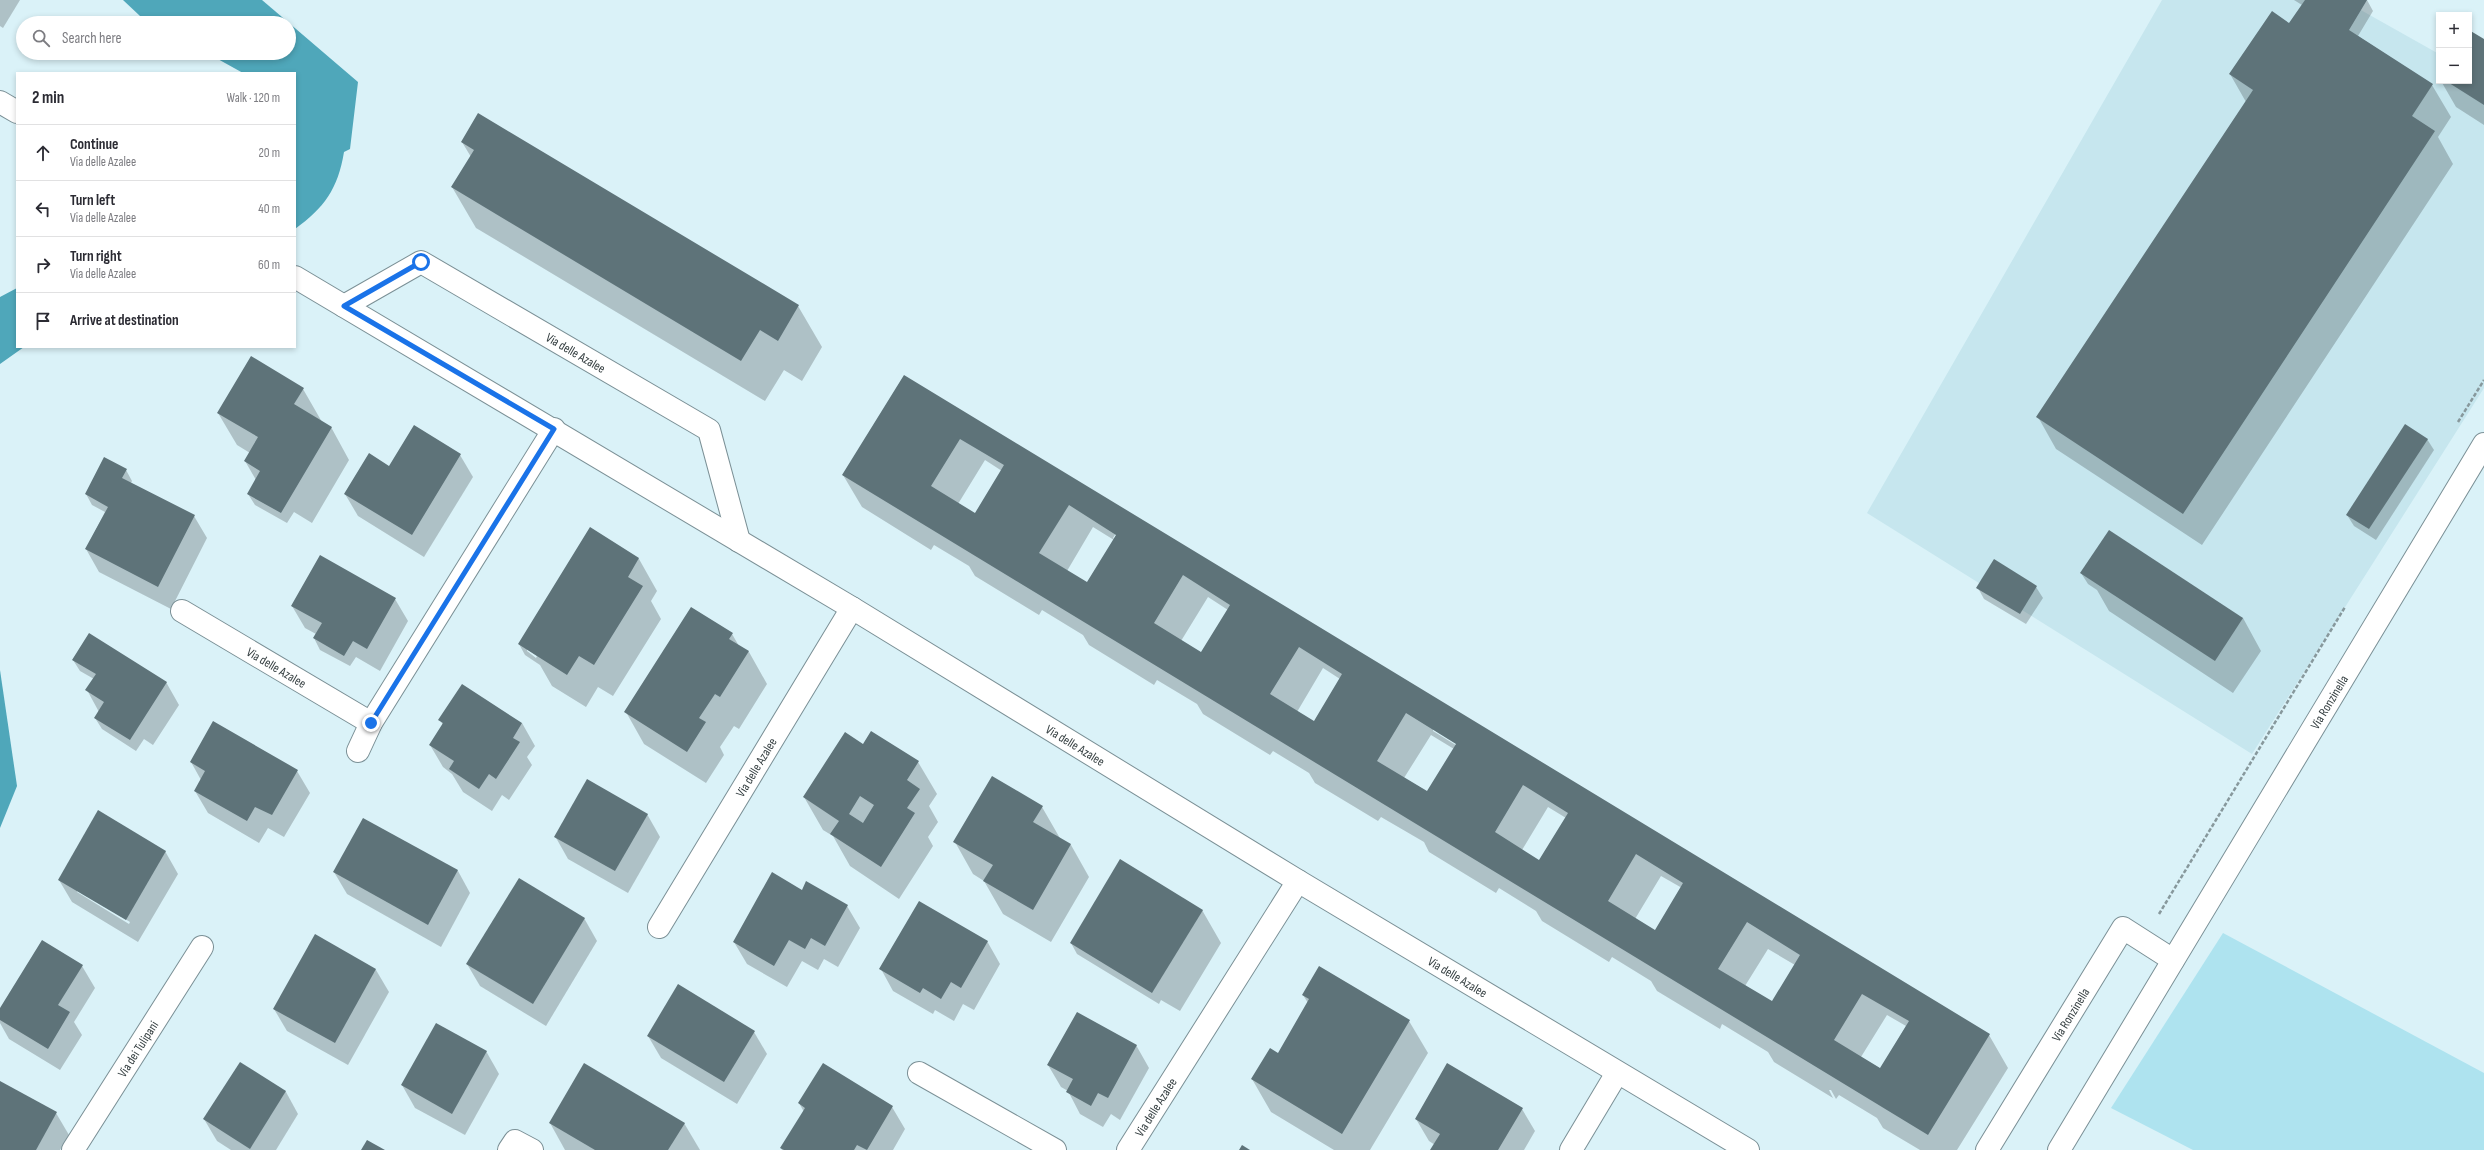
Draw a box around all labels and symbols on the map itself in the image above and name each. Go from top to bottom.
route start [412,253,430,271]
street label: Via delle Azalee [543,330,608,377]
street label: Via delle Azalee [243,644,309,692]
street label: Via Ronzinella [2307,673,2352,732]
route end [362,714,380,732]
street label: Via delle Azalee [1042,722,1108,770]
street label: Via delle Azalee [733,735,781,800]
street label: Via delle Azalee [1425,953,1490,1001]
street label: Via Ronzinella [2048,985,2093,1045]
street label: Via dei Tulipani [114,1018,162,1080]
street label: Via delle Azalee [1132,1075,1181,1140]

